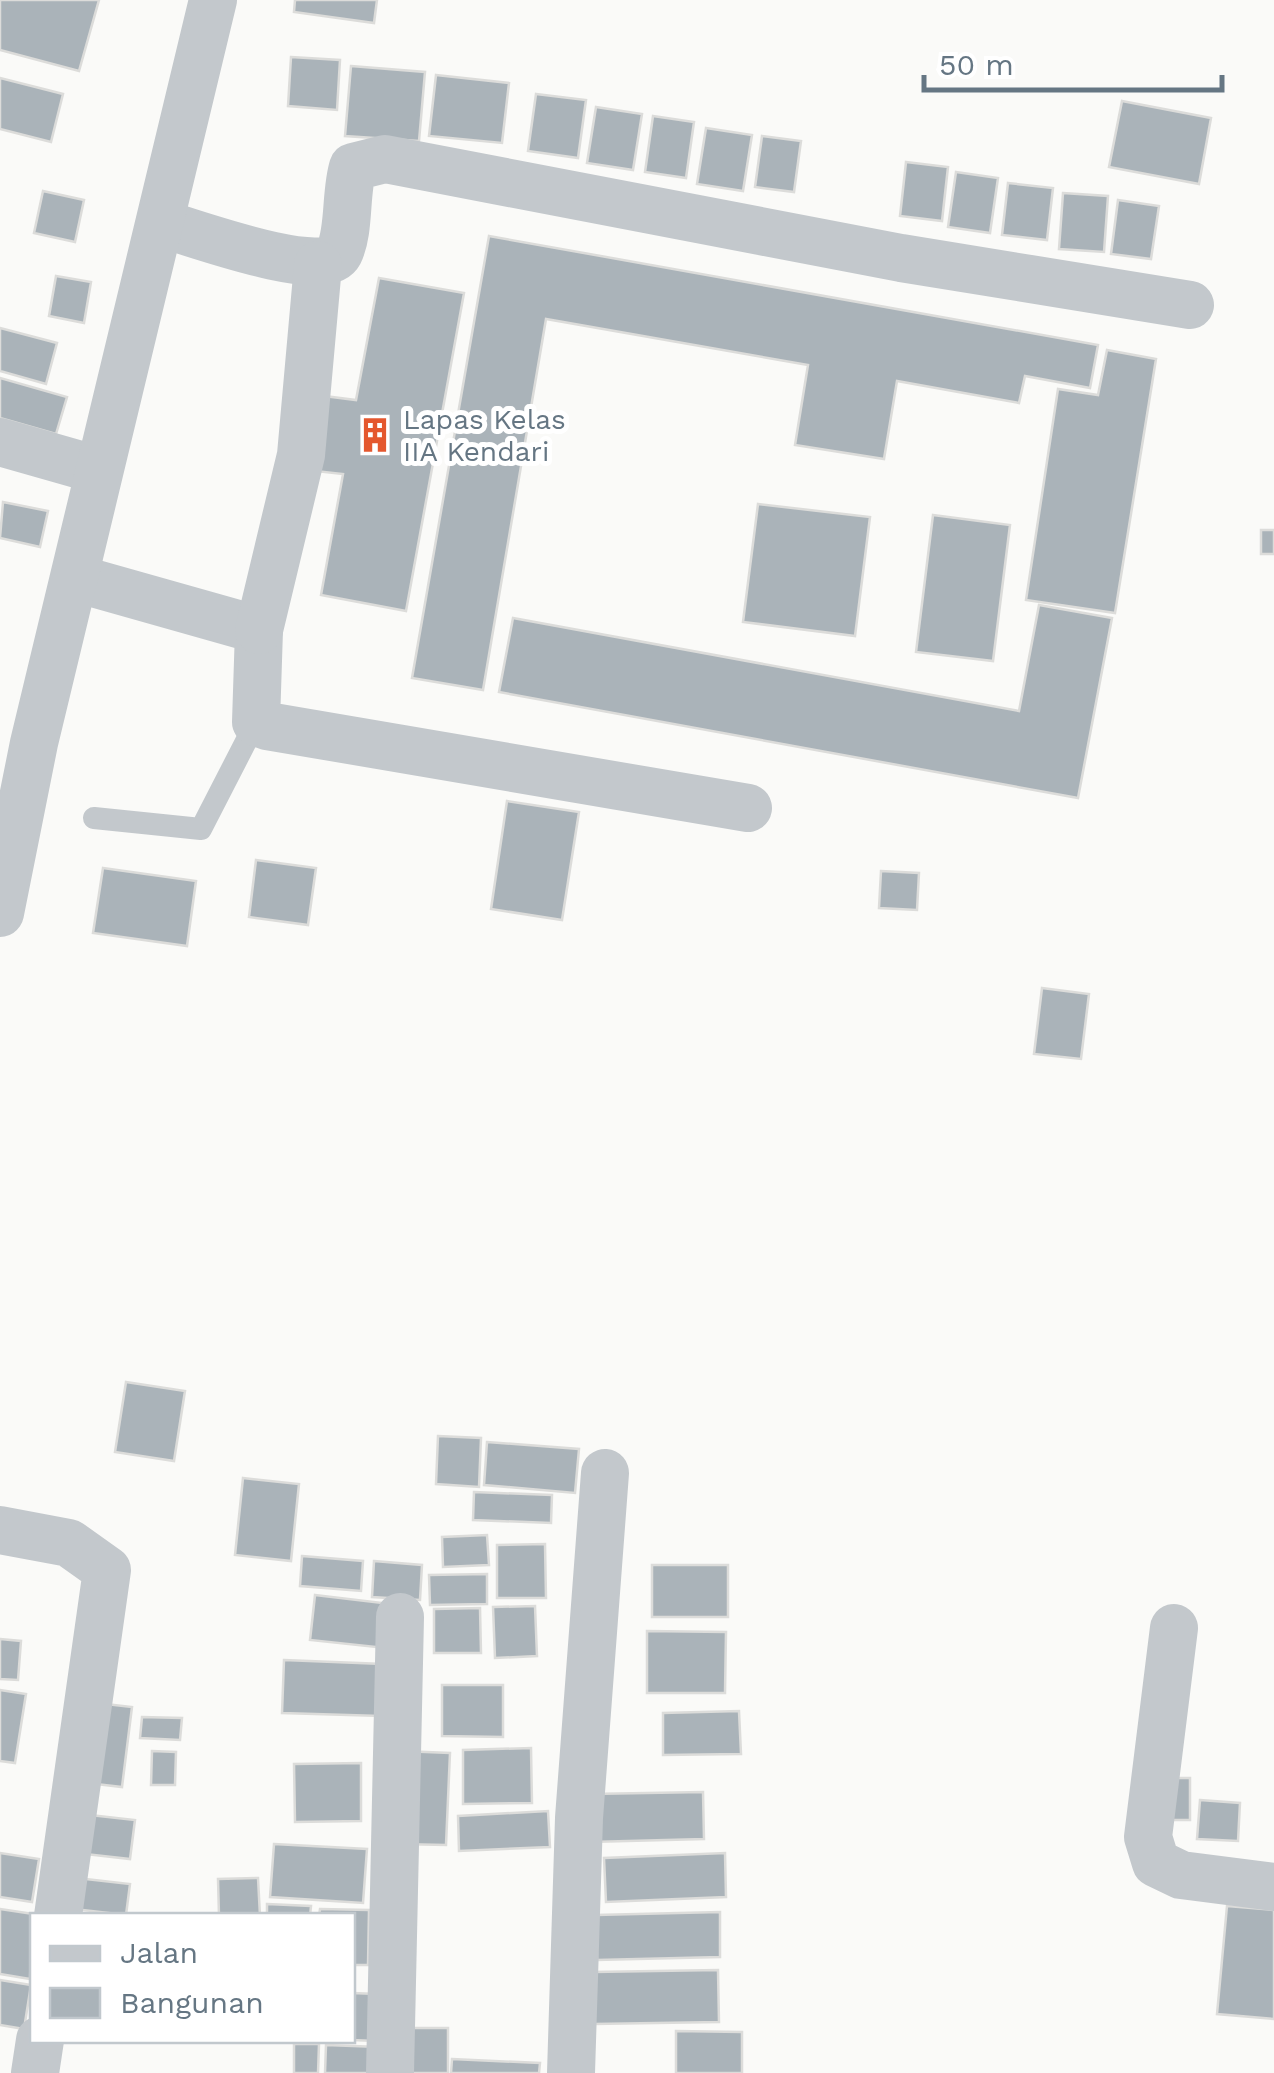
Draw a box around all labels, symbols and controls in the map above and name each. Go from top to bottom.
scale bar [924,30,1222,92]
text: 50 m [939,47,1014,82]
place label: Lapas Kelas IIA Kendari [403,403,566,468]
building icon: Lapas Kelas IIA Kendari [356,416,394,454]
legend [30,1913,355,2043]
text: Jalan [120,1935,198,1970]
text: Bangunan [120,1985,264,2020]

